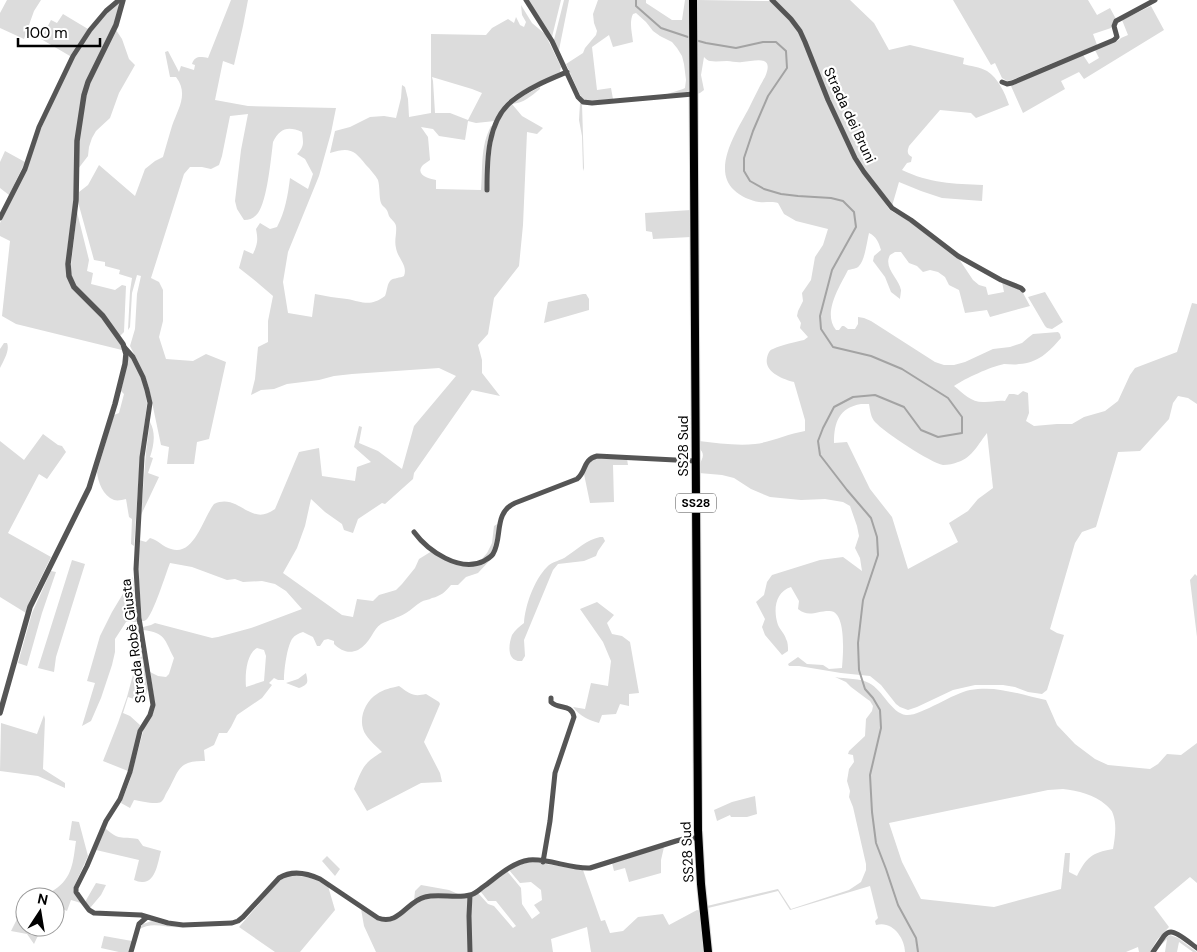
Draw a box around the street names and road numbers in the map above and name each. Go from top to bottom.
street label: Strada dei Bruni [820,64,880,166]
street label: SS28 Sud [674,415,692,477]
road number: SS28 [676,493,716,512]
street label: Strada Robè Giusta [116,578,150,704]
street label: SS28 Sud [676,821,698,883]

